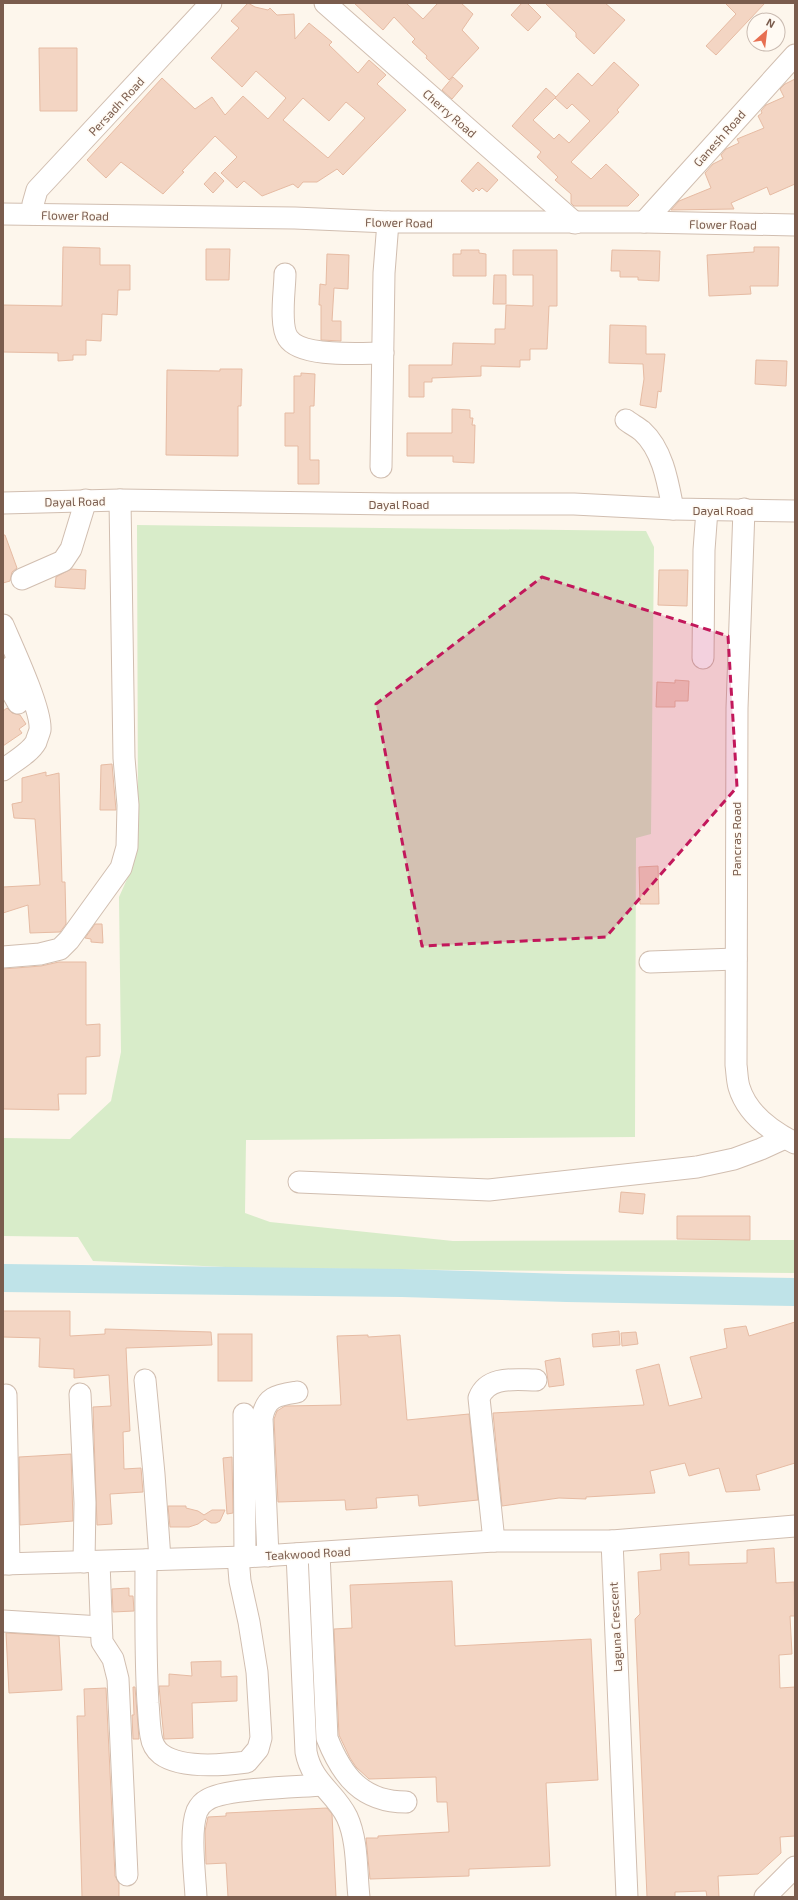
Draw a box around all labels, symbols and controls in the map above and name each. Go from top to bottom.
north arrow [746,12,786,52]
text: N [764,15,778,30]
street label: Persadh Road [85,74,147,138]
street label: Cherry Road [420,86,480,140]
street label: Ganesh Road [690,107,748,169]
street label: Flower Road [41,207,109,223]
street label: Flower Road [365,214,433,230]
street label: Flower Road [689,216,757,232]
street label: Dayal Road [44,493,106,509]
street label: Dayal Road [368,497,430,511]
street label: Dayal Road [692,503,754,517]
street label: Pancras Road [729,802,743,876]
street label: Teakwood Road [265,1544,351,1562]
street label: Laguna Crescent [606,1581,624,1672]

